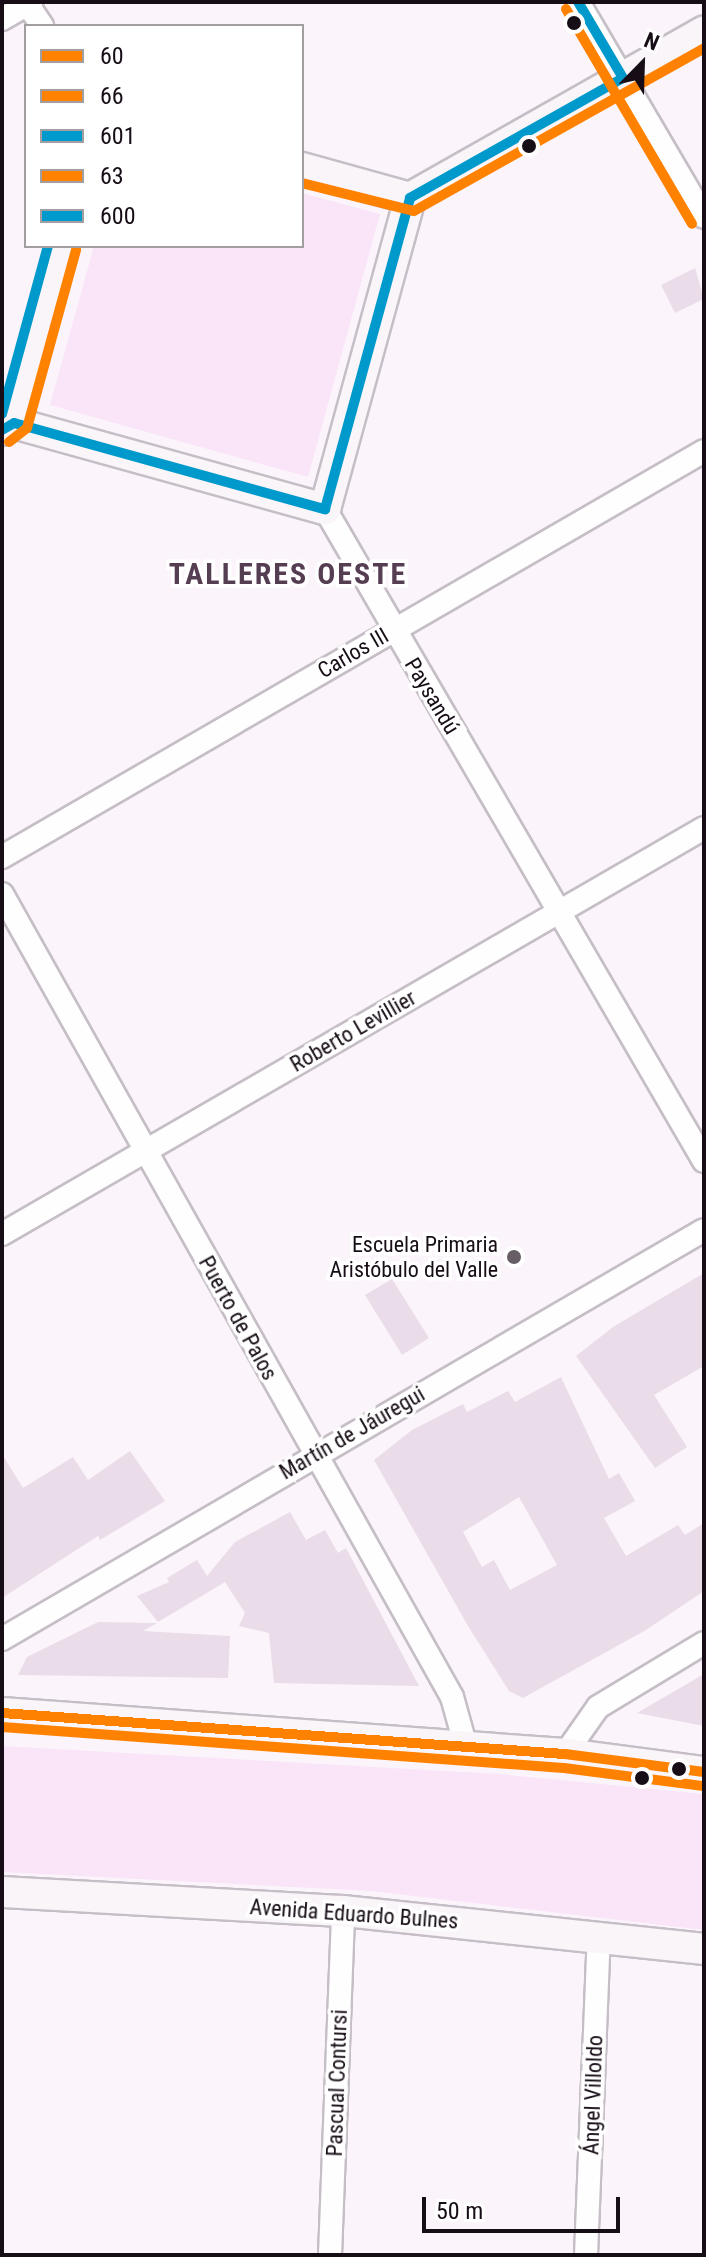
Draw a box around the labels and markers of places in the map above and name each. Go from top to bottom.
unlabelled marker [566,15,582,31]
unlabelled marker [521,138,537,154]
place label: Escuela Primaria Aristóbulo del Valle [329,1231,498,1282]
marker: Escuela Primaria Aristóbulo del Valle [505,1248,523,1266]
unlabelled marker [671,1761,687,1777]
unlabelled marker [634,1770,650,1786]

